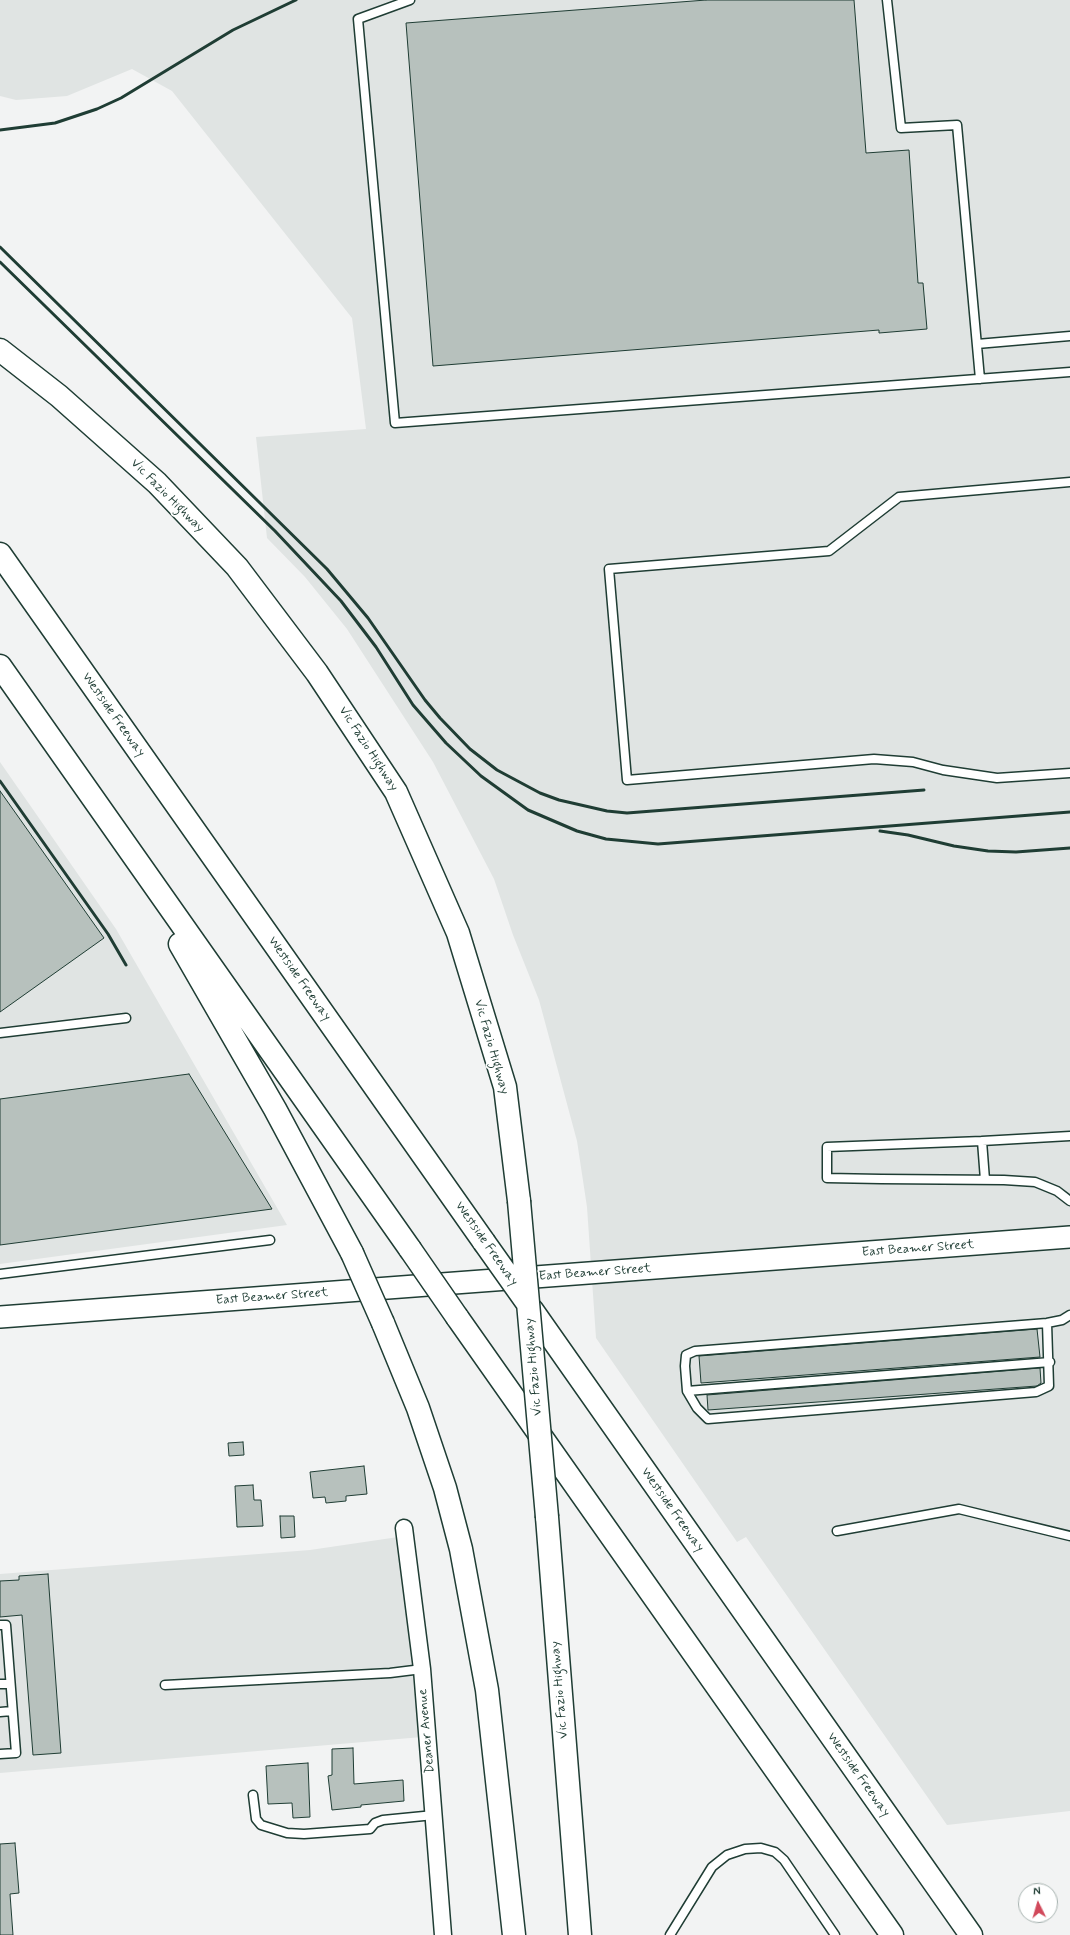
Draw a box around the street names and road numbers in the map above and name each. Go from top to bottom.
street label: Vic Fazio Highway [127,456,207,536]
street label: Westside Freeway [78,670,148,760]
street label: Vic Fazio Highway [335,704,401,794]
street label: Westside Freeway [264,934,334,1024]
street label: Vic Fazio Highway [470,998,512,1096]
street label: Westside Freeway [451,1199,521,1289]
street label: East Beamer Street [861,1237,975,1261]
street label: East Beamer Street [538,1261,652,1285]
street label: East Beamer Street [215,1285,329,1309]
street label: Vic Fazio Highway [522,1318,546,1416]
street label: Westside Freeway [637,1465,707,1555]
street label: Vic Fazio Highway [548,1641,572,1739]
street label: Deaner Avenue [416,1688,438,1774]
street label: Westside Freeway [823,1730,893,1820]

